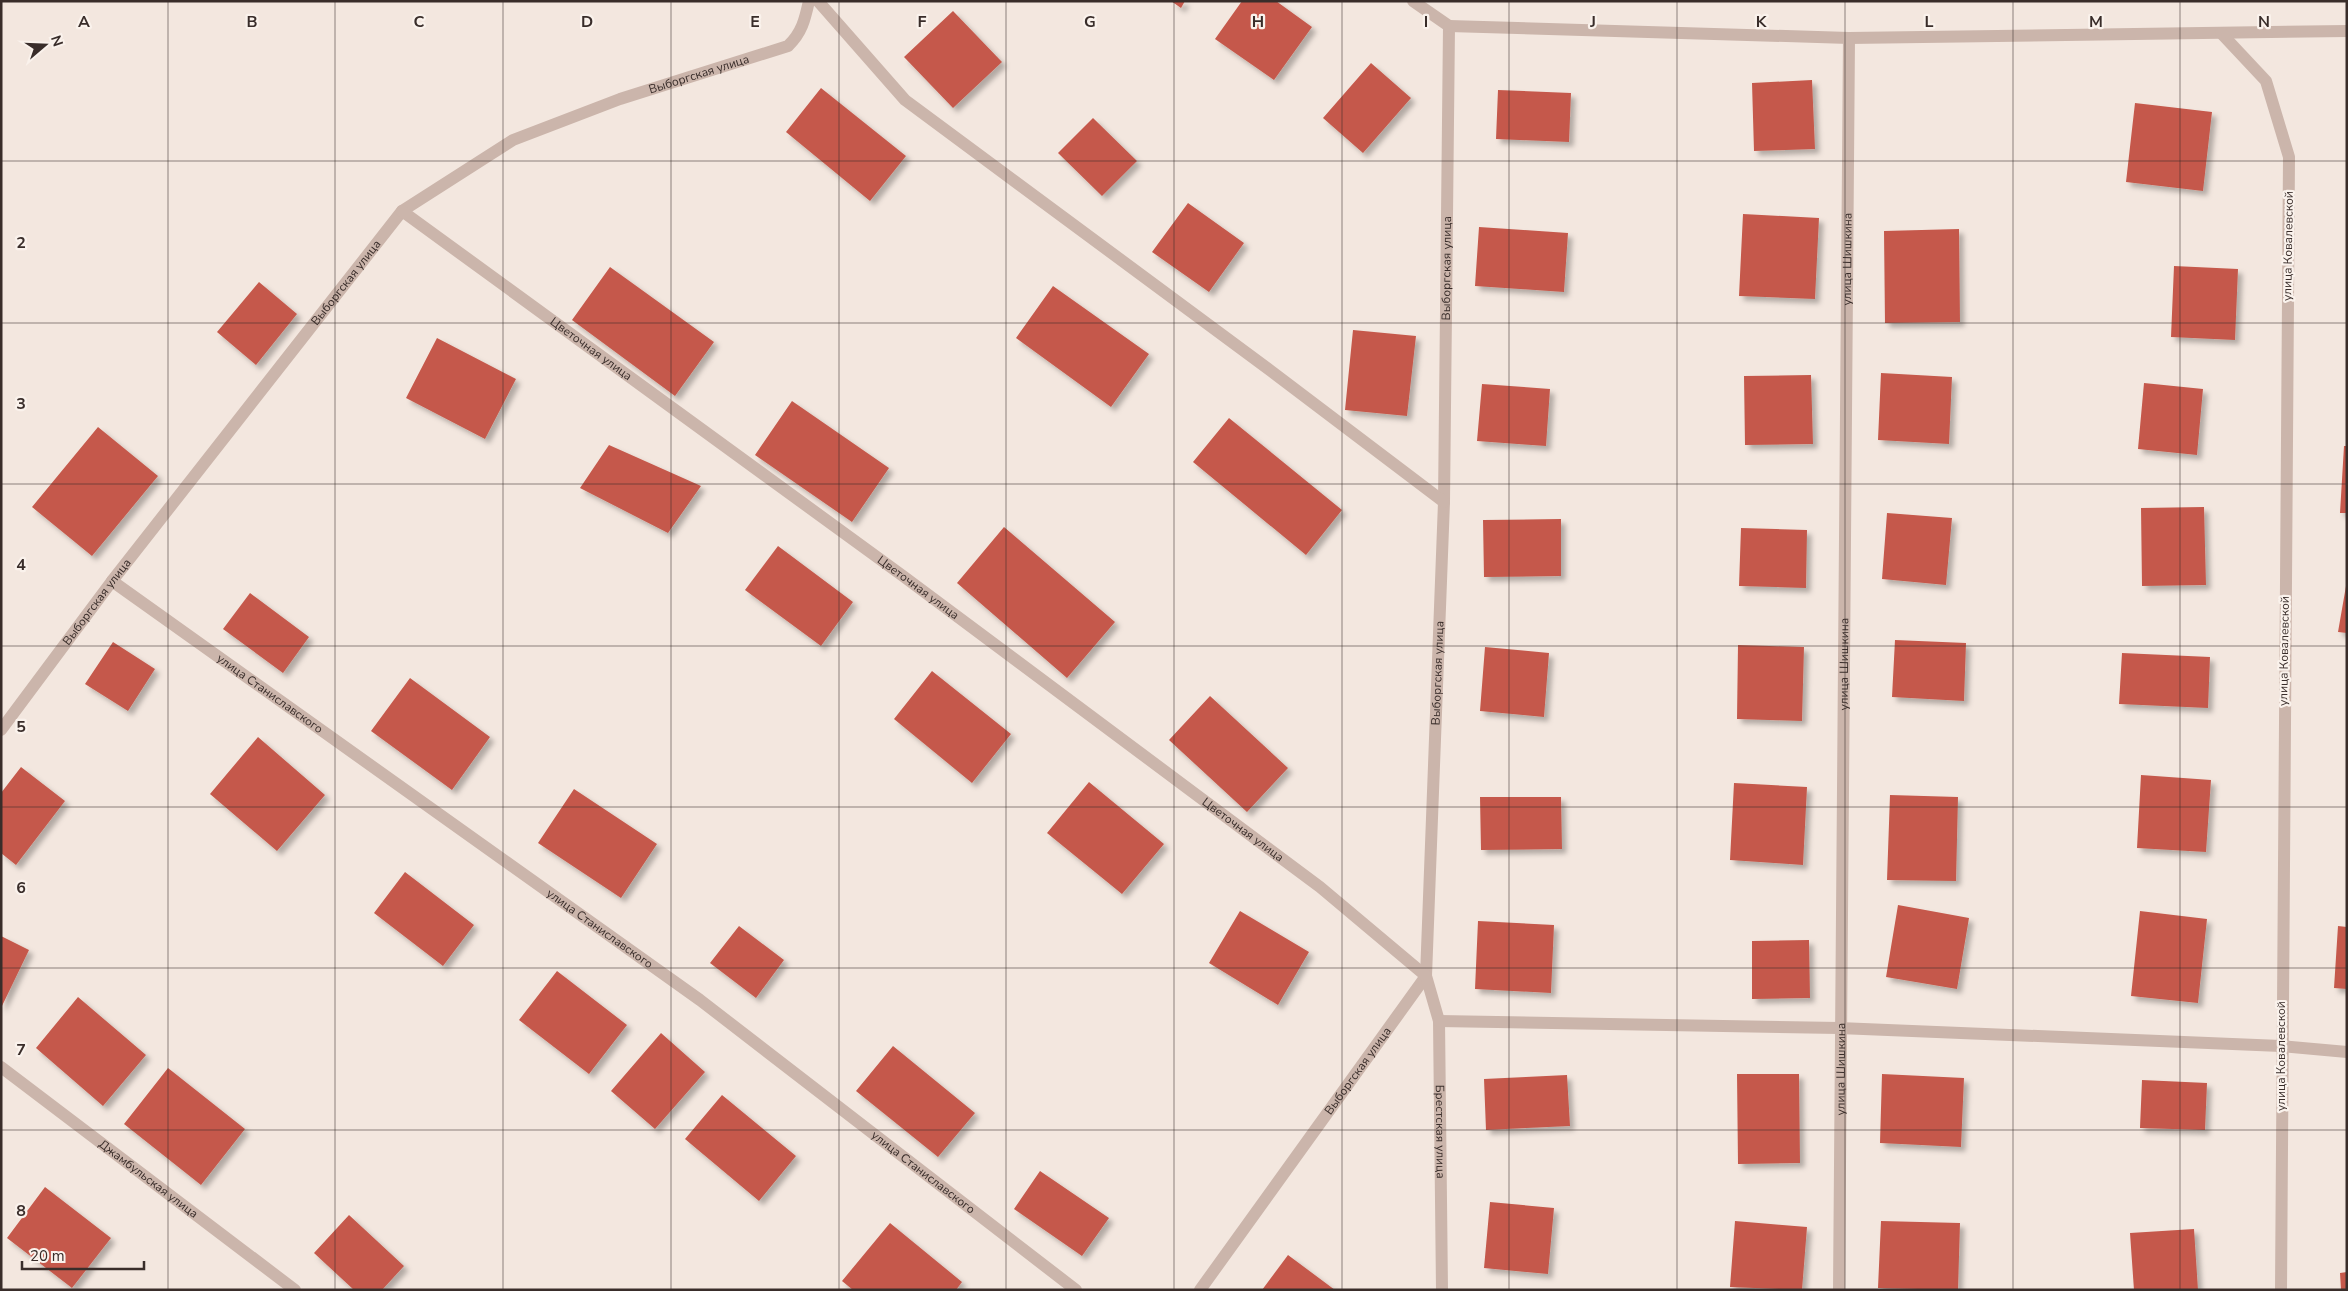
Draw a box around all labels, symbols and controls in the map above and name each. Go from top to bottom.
text: A [78,11,90,33]
text: B [246,11,258,33]
text: C [414,11,425,33]
text: D [581,11,593,33]
text: E [750,11,760,33]
text: F [918,11,927,33]
text: G [1084,11,1096,33]
text: H [1252,11,1264,33]
text: I [1424,11,1428,33]
text: J [1589,11,1596,33]
text: K [1756,11,1768,33]
text: L [1925,11,1934,33]
text: M [2089,11,2103,33]
text: N [2258,11,2270,33]
north arrow [20,20,70,70]
text: N [46,33,68,49]
street label: Выборгская улица [647,51,751,97]
street label: улица Ковалевской [2279,191,2297,301]
street label: улица Шишкина [1839,213,1856,305]
street label: Выборгская улица [1438,216,1455,320]
text: 2 [16,232,26,254]
street label: Выборгская улица [307,237,384,329]
street label: Цветочная улица [547,313,635,384]
text: 3 [16,393,26,415]
street label: Цветочная улица [874,552,962,623]
text: 4 [16,554,26,576]
street label: Выборгская улица [59,555,135,648]
street label: улица Ковалевской [2275,596,2293,706]
street label: улица Шишкина [1836,618,1852,710]
street label: Выборгская улица [1428,621,1447,726]
street label: улица Станиславского [214,650,327,737]
text: 5 [16,716,26,738]
street label: Цветочная улица [1199,794,1287,865]
text: 6 [16,877,26,899]
street label: улица Станиславского [543,885,656,972]
street label: улица Ковалевской [2273,1001,2289,1111]
street label: улица Шишкина [1832,1023,1849,1115]
street label: Выборгская улица [1321,1024,1395,1118]
text: 7 [16,1039,26,1061]
street label: Брестская улица [1432,1085,1449,1179]
street label: улица Станиславского [868,1127,979,1217]
street label: Джамбульская улица [95,1136,201,1222]
text: 8 [16,1200,26,1222]
scale bar [22,1238,145,1270]
text: 20 m [30,1246,65,1266]

